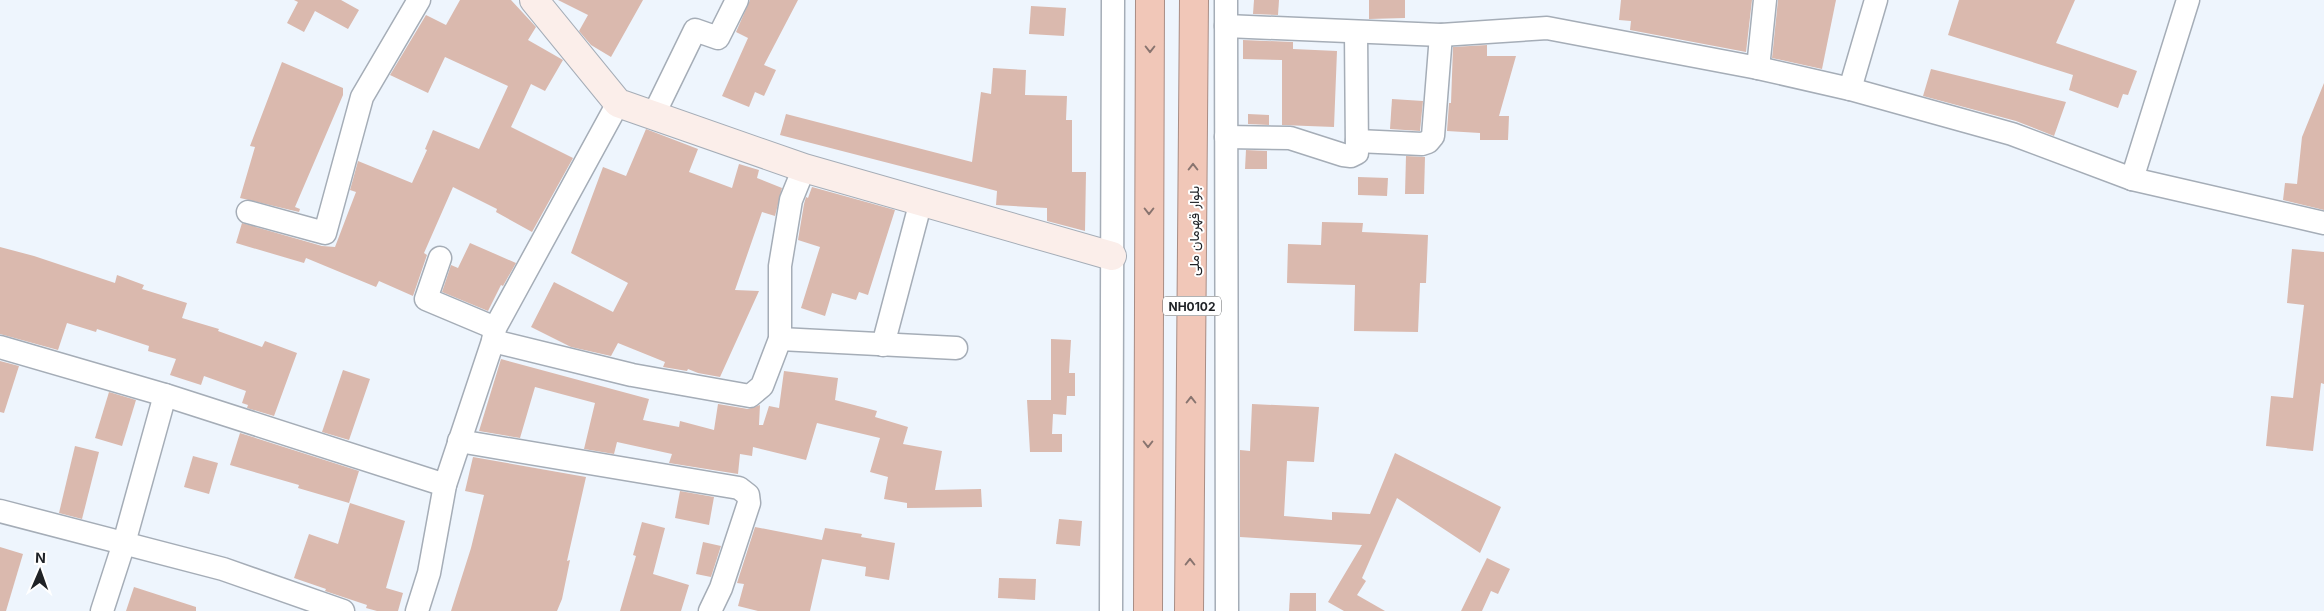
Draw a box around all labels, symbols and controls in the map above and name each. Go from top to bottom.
one-way arrow [1145,45,1155,53]
one-way arrow [1188,163,1198,171]
street label: بلوار قهرمان ملی [1185,186,1203,276]
one-way arrow [1144,208,1154,215]
road number: NH0102 [1163,296,1221,316]
one-way arrow [1186,396,1196,404]
one-way arrow [1143,440,1154,448]
north arrow [15,546,65,596]
text: N [35,549,46,566]
one-way arrow [1185,558,1195,566]

